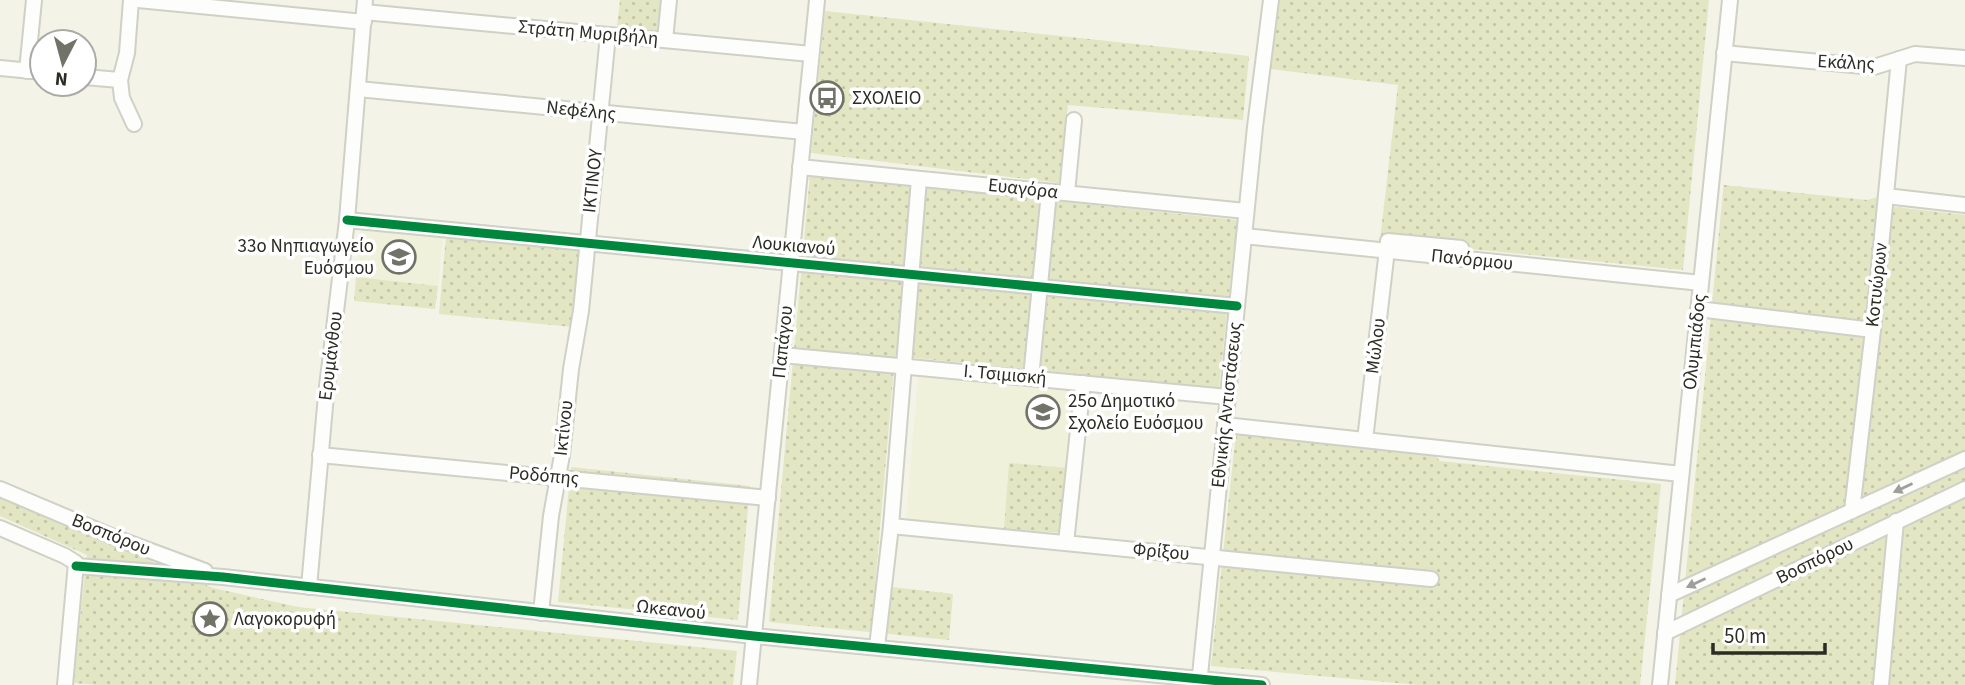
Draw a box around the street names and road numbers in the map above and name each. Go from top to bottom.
street label: Στράτη Μυριβήλη [517,13,659,53]
street label: Εκάλης [1817,48,1875,78]
street label: Νεφέλης [545,94,617,128]
street label: ΙΚΤΙΝΟΥ [576,147,610,214]
street label: Ευαγόρα [987,172,1060,206]
street label: Λουκιανού [751,229,837,263]
street label: Κοτυώρων [1859,241,1895,329]
street label: Πανόρμου [1430,242,1514,278]
street label: Ολυμπιάδος [1677,293,1713,391]
street label: Παπάγου [766,304,800,380]
street label: Ερυμάνθου [312,310,350,402]
street label: Μώλου [1359,317,1393,375]
street label: Εθνικής Αντιστάσεως [1205,321,1249,489]
street label: Ι. Τσιμισκή [962,358,1048,392]
street label: Ικτίνου [548,399,580,457]
street label: Ροδόπης [508,459,580,493]
street label: Βοσπόρου [67,507,155,563]
street label: Βοσπόρου [1772,531,1858,591]
street label: Φρίξου [1132,536,1190,568]
street label: Ωκεανού [635,593,707,627]

